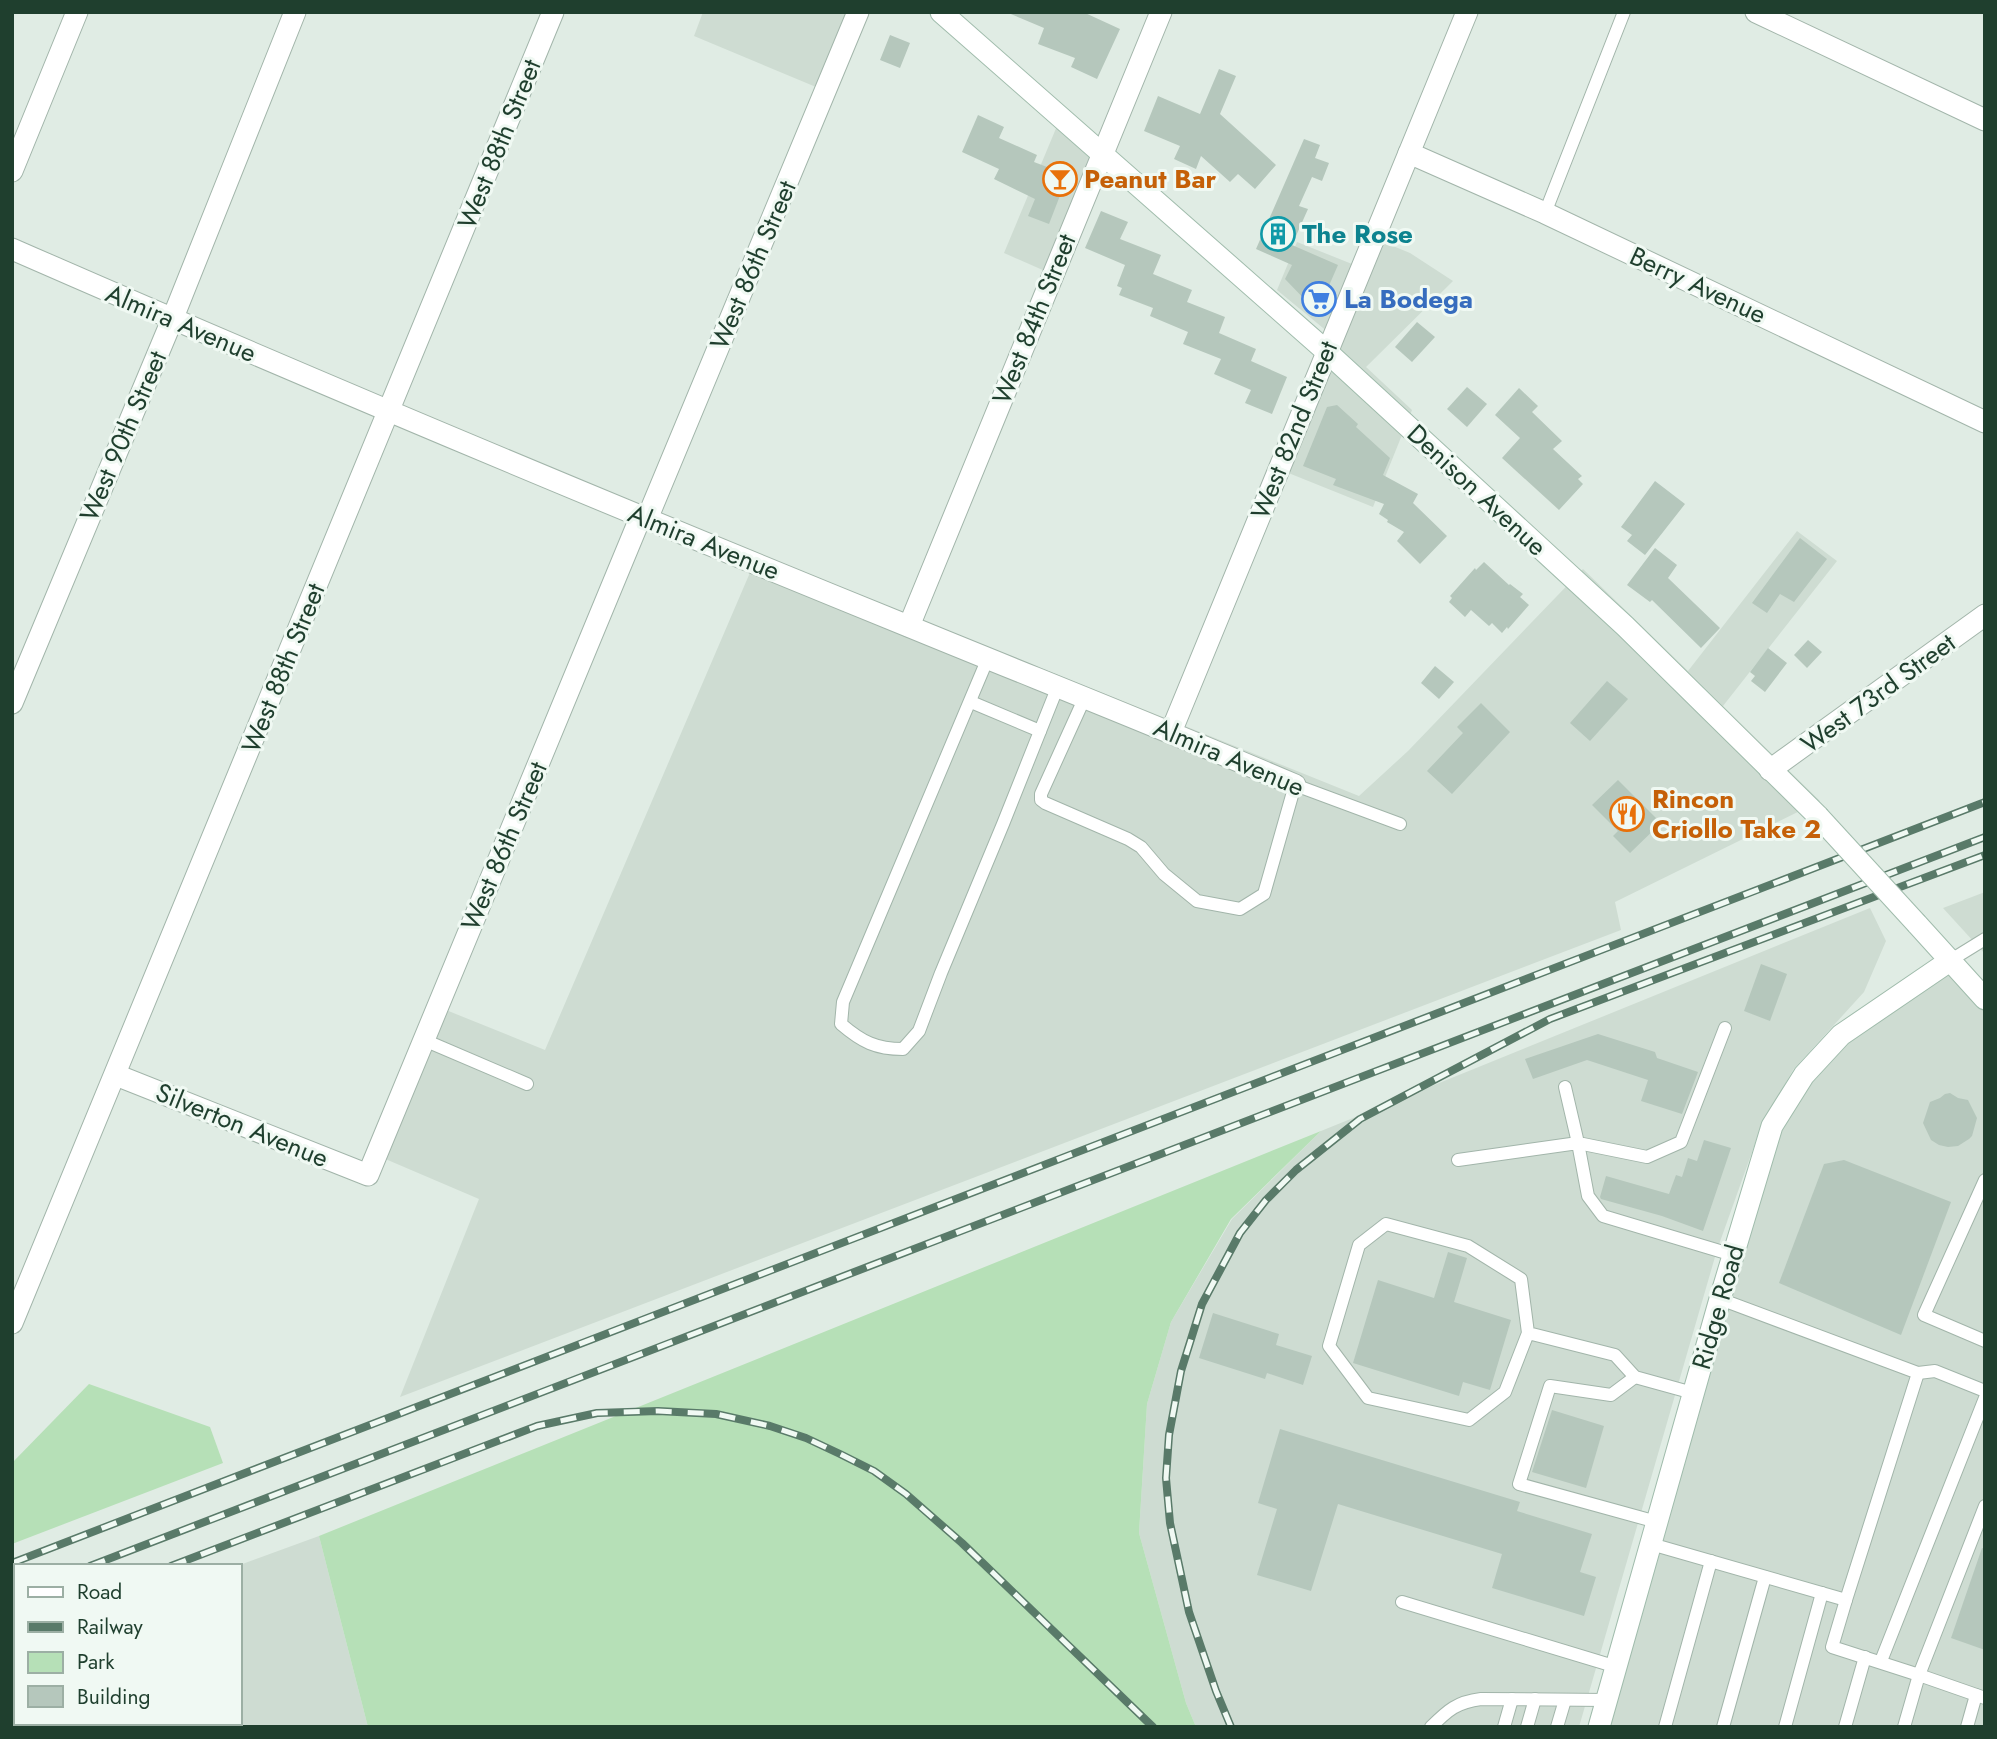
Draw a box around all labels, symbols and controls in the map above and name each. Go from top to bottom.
street label: West 88th Street [448,53,551,234]
bar icon: Peanut Bar [1041,160,1079,198]
place label: Peanut Bar [1084,160,1217,198]
street label: West 86th Street [700,174,806,355]
building icon: The Rose [1259,215,1297,253]
place label: The Rose [1302,215,1413,253]
street label: West 84th Street [983,227,1086,410]
street label: Berry Avenue [1623,237,1773,333]
street label: Almira Avenue [100,274,262,372]
supermarket icon: La Bodega [1300,280,1338,318]
place label: La Bodega [1344,280,1473,318]
street label: West 82nd Street [1241,335,1347,525]
street label: West 90th Street [70,344,176,527]
street label: Denison Avenue [1399,415,1555,565]
street label: Almira Avenue [623,494,785,590]
street label: West 88th Street [232,577,335,758]
street label: West 73rd Street [1793,623,1964,762]
street label: Almira Avenue [1148,708,1310,806]
street label: West 86th Street [451,755,557,936]
place label: Rincon Criollo Take 2 [1652,780,1821,848]
restaurant icon: Rincon Criollo Take 2 [1608,795,1646,833]
street label: Silverton Avenue [150,1073,334,1177]
street label: Ridge Road [1682,1240,1754,1374]
legend [14,1564,242,1725]
text: Road [77,1577,122,1607]
text: Railway [77,1612,143,1642]
text: Park [77,1647,115,1677]
text: Building [77,1682,150,1712]

